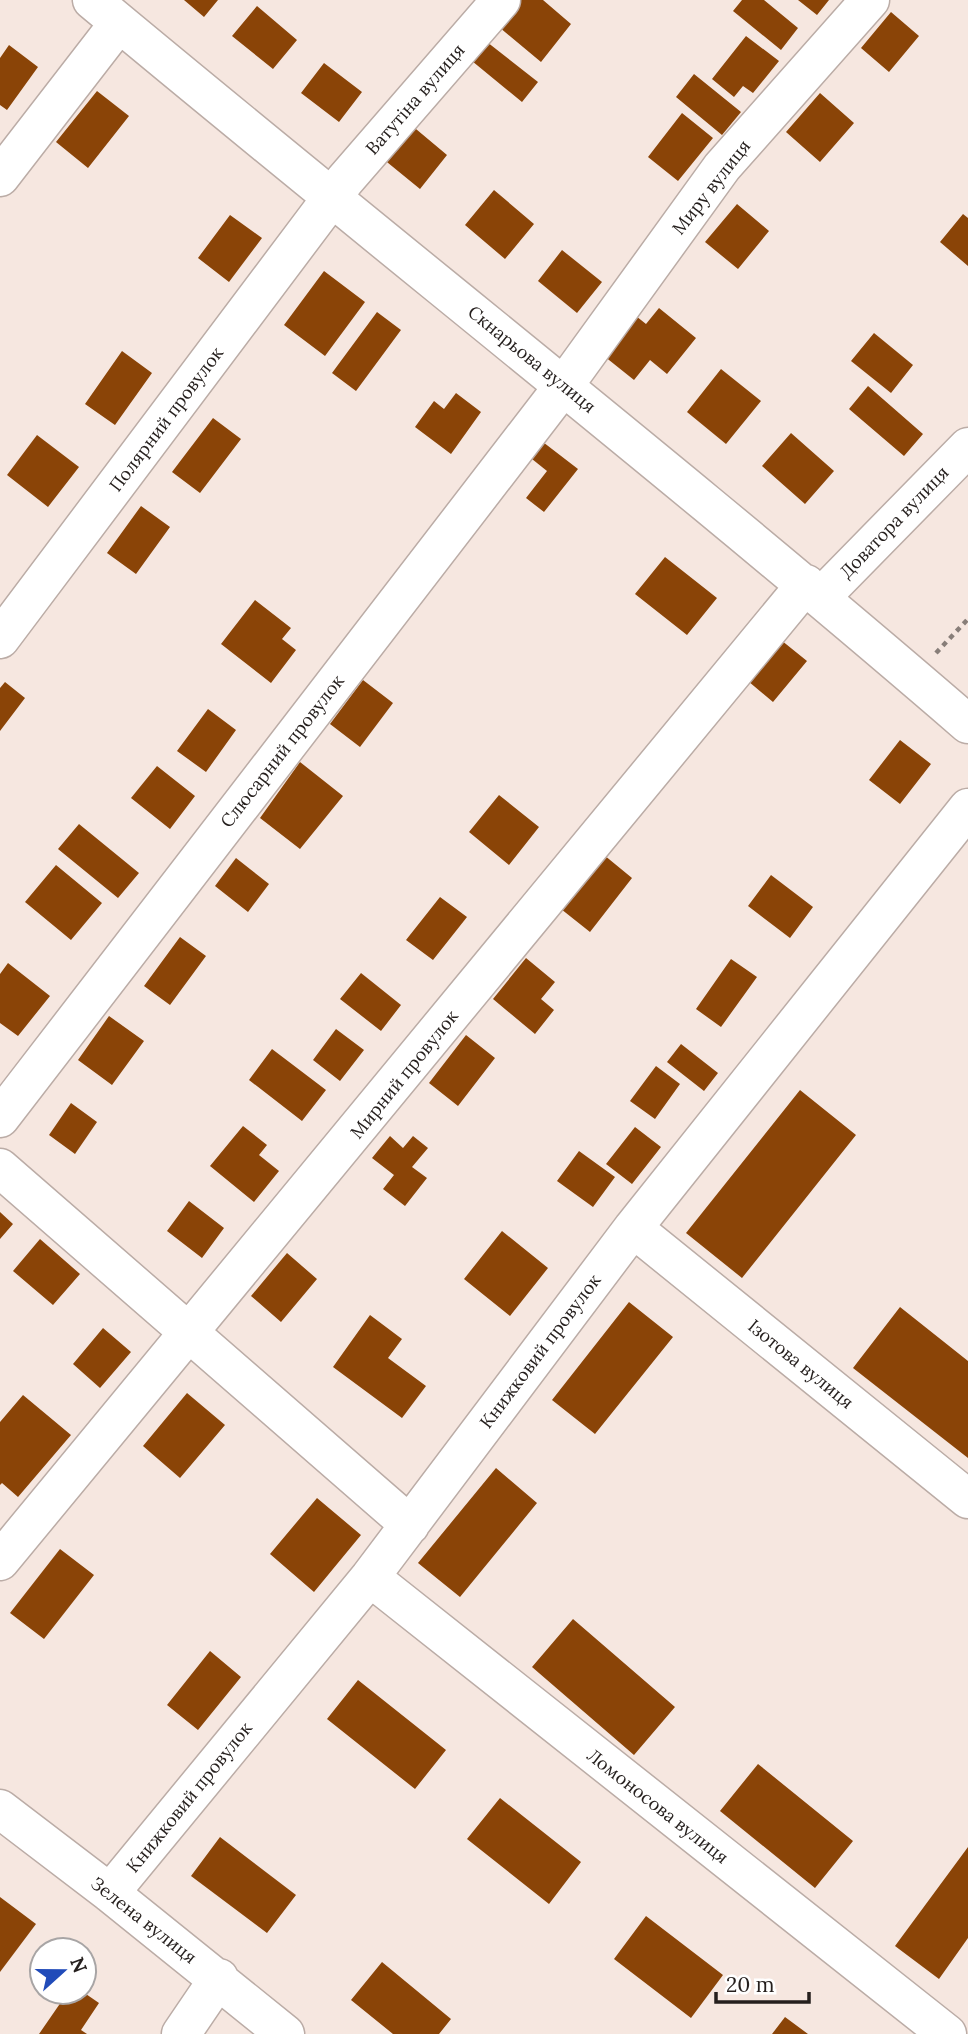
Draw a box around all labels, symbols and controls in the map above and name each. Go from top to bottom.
street label: Ватутіна вулиця [360,39,470,159]
street label: Миру вулиця [667,135,755,239]
street label: Скнарьова вулиця [463,300,601,418]
street label: Полярний провулок [104,342,228,496]
street label: Доватора вулиця [834,461,954,583]
street label: Слюсарний провулок [215,670,349,832]
street label: Мирний провулок [345,1005,463,1143]
street label: Книжковий провулок [474,1269,606,1433]
street label: Ізотова вулиця [744,1314,858,1414]
street label: Книжковий провулок [121,1717,257,1877]
street label: Ломоносова вулиця [583,1744,733,1868]
street label: Зелена вулиця [86,1872,202,1968]
north arrow [28,1936,98,2006]
text: N [65,1954,93,1976]
scale bar [716,1960,809,2004]
text: 20 m [726,1971,775,1998]

